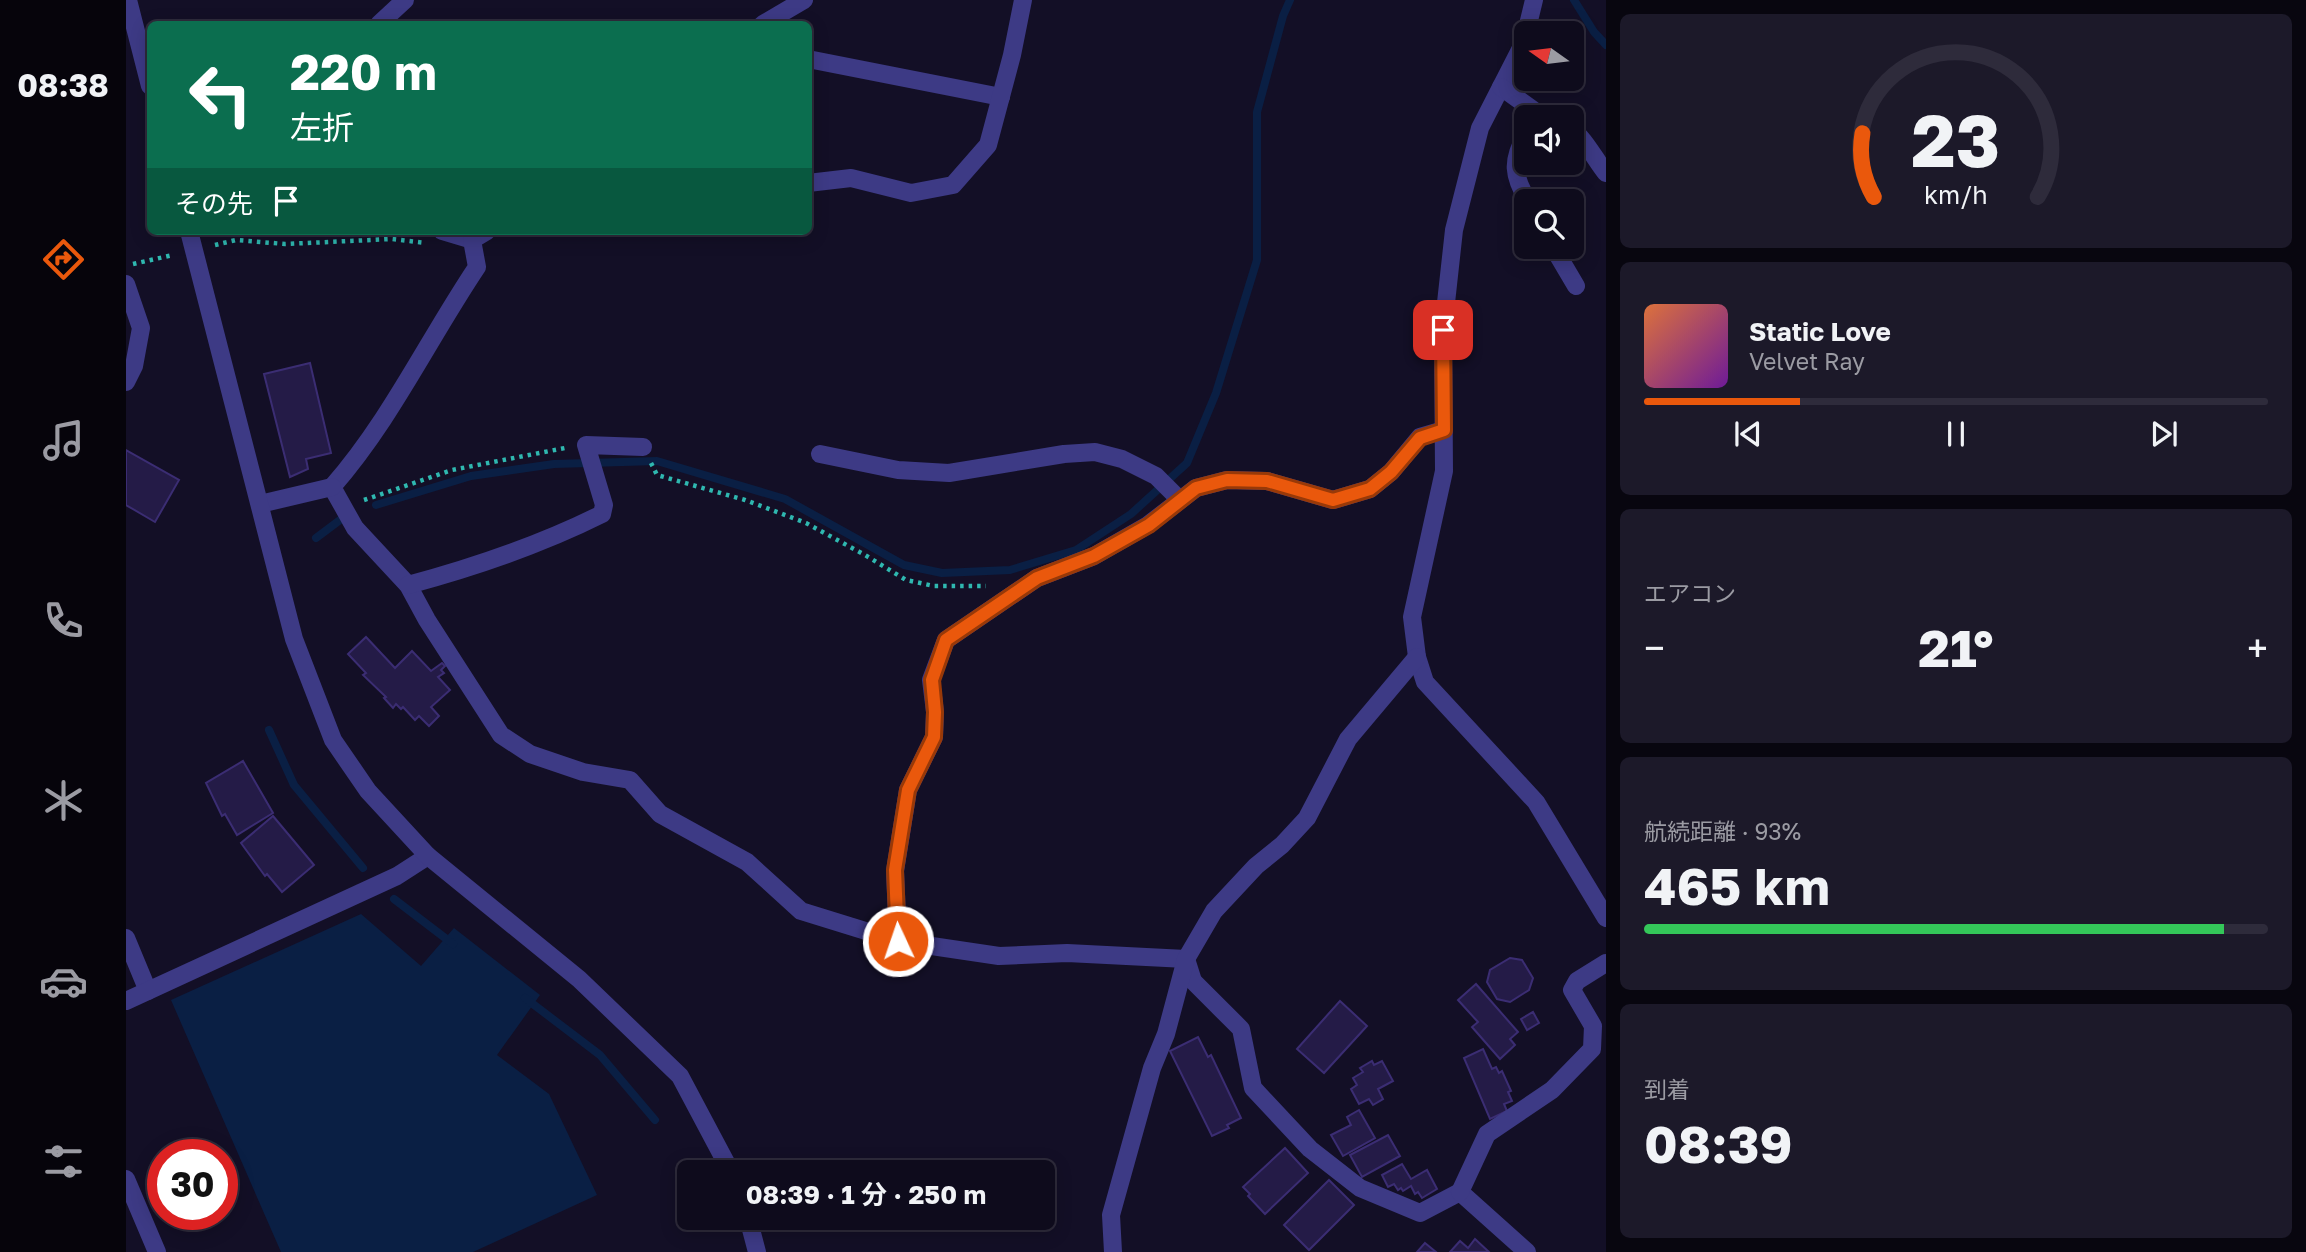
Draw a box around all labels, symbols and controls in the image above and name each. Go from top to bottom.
north arrow [1514,21,1584,91]
map controls [1514,21,1584,259]
text: 220 m [290,42,437,101]
icon: left [175,49,266,140]
text: 08:38 [17,66,109,104]
text: 23 [1912,96,2000,183]
button: sound [1514,105,1584,175]
text: 左折 [290,108,354,146]
text: km/h [1924,179,1988,210]
icon: arrive [267,182,305,220]
text: その先 [175,188,253,219]
button: search [1514,189,1584,259]
icon: directions [39,235,88,284]
pin [1413,300,1473,360]
icon: arrive [1424,311,1462,349]
text: Static Love [1749,316,1891,347]
text: Velvet Ray [1749,347,1865,375]
icon: previous [1729,415,1767,453]
icon: pause [1937,415,1975,453]
icon: next [2145,415,2183,453]
icon: music [39,416,88,465]
text: エアコン [1644,579,1736,607]
icon: phone [39,596,88,645]
text: 21° [1918,616,1994,678]
text: − [1644,625,1665,670]
text: + [2247,625,2268,670]
icon: climate [39,776,88,825]
text: 航続距離 · 93% [1644,817,1801,845]
text: 465 km [1644,854,1830,916]
position arrow [861,904,935,978]
icon: car [39,957,88,1006]
text: 到着 [1644,1075,1690,1103]
text: 08:39 [1644,1112,1792,1174]
icon: filters [39,1137,88,1186]
speed limit sign: 30 [147,1139,238,1230]
text: 08:39 · 1 分 · 250 m [746,1179,986,1210]

